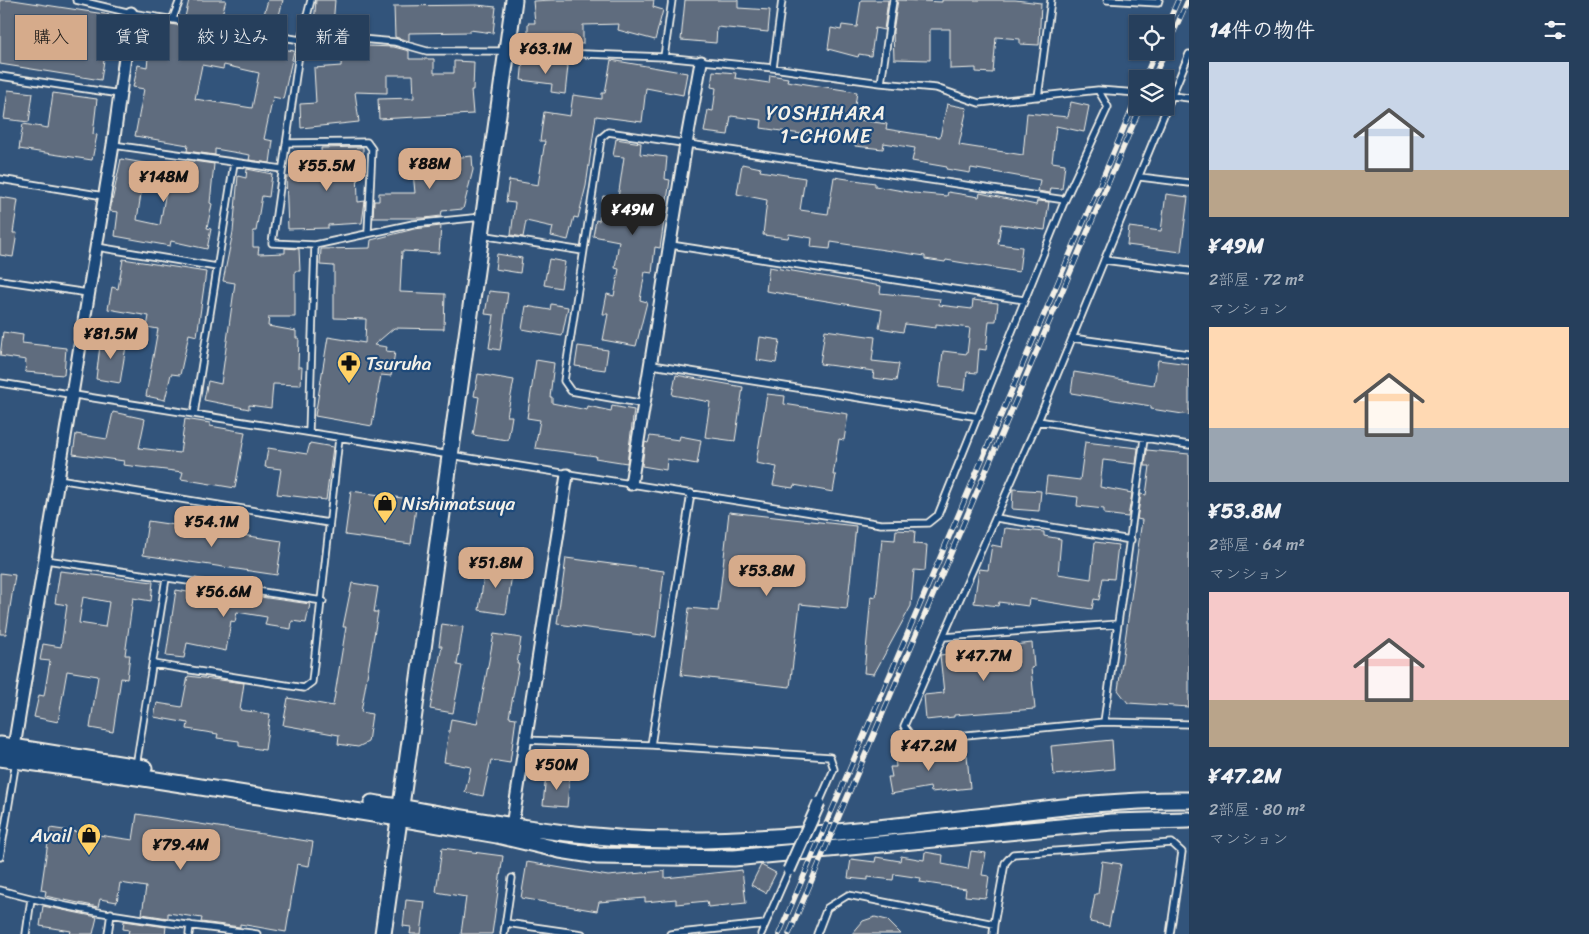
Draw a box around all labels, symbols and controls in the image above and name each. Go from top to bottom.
text: 14件の物件 [1209,11,1315,49]
chip: 購入 [15,15,87,60]
chip: 賃貸 [97,15,169,60]
chip: 絞り込み [179,15,287,60]
chip: 新着 [297,15,369,60]
map controls [1129,15,1174,115]
button: locate [1129,15,1174,60]
icon: filters [1541,16,1569,44]
pin: ¥63.1M [505,32,587,75]
text: ¥63.1M [520,34,572,63]
button: layers [1129,70,1174,115]
icon: home [1344,95,1434,185]
district label: YOSHIHARA 1-CHOME [766,96,886,154]
pin: ¥88M [400,148,460,190]
text: ¥88M [409,149,451,178]
pin: ¥55.5M [286,150,368,192]
text: ¥55.5M [299,151,355,180]
pin: ¥148M [129,160,199,203]
text: ¥148M [140,162,188,191]
pin: ¥49M [603,194,663,236]
text: ¥49M [612,195,654,224]
text: ¥49M [1209,227,1264,265]
text: 2部屋 · 72 m² [1209,265,1304,294]
text: マンション [1209,294,1288,323]
pin: ¥81.5M [70,318,152,360]
text: ¥81.5M [84,319,138,348]
place label: Tsuruha [366,347,432,380]
pharmacy icon: Tsuruha [336,350,362,384]
icon: home [1344,360,1434,450]
place label: Nishimatsuya [402,487,515,520]
shop icon: Nishimatsuya [372,490,398,524]
text: ¥53.8M [1209,492,1281,530]
pin: ¥54.1M [171,506,253,548]
text: ¥54.1M [185,507,239,536]
text: 2部屋 · 64 m² [1209,530,1305,559]
pin: ¥51.8M [455,546,537,589]
text: ¥51.8M [469,548,523,577]
pin: ¥53.8M [726,554,808,597]
text: ¥53.8M [740,556,794,585]
text: マンション [1209,559,1288,588]
pin: ¥56.6M [183,576,265,618]
text: ¥56.6M [197,577,251,606]
icon: home [1344,625,1434,715]
pin: ¥47.7M [943,640,1025,682]
text: ¥47.7M [956,641,1012,670]
pin: ¥47.2M [888,730,970,772]
text: ¥47.2M [901,731,957,760]
pin: ¥50M [527,748,587,791]
text: ¥50M [536,750,578,779]
text: ¥47.2M [1209,757,1281,795]
text: 2部屋 · 80 m² [1209,795,1305,824]
place label: Avail [30,819,73,852]
shop icon: Avail [76,822,102,856]
text: マンション [1209,824,1288,853]
pin: ¥79.4M [140,828,222,871]
text: ¥79.4M [153,830,209,859]

